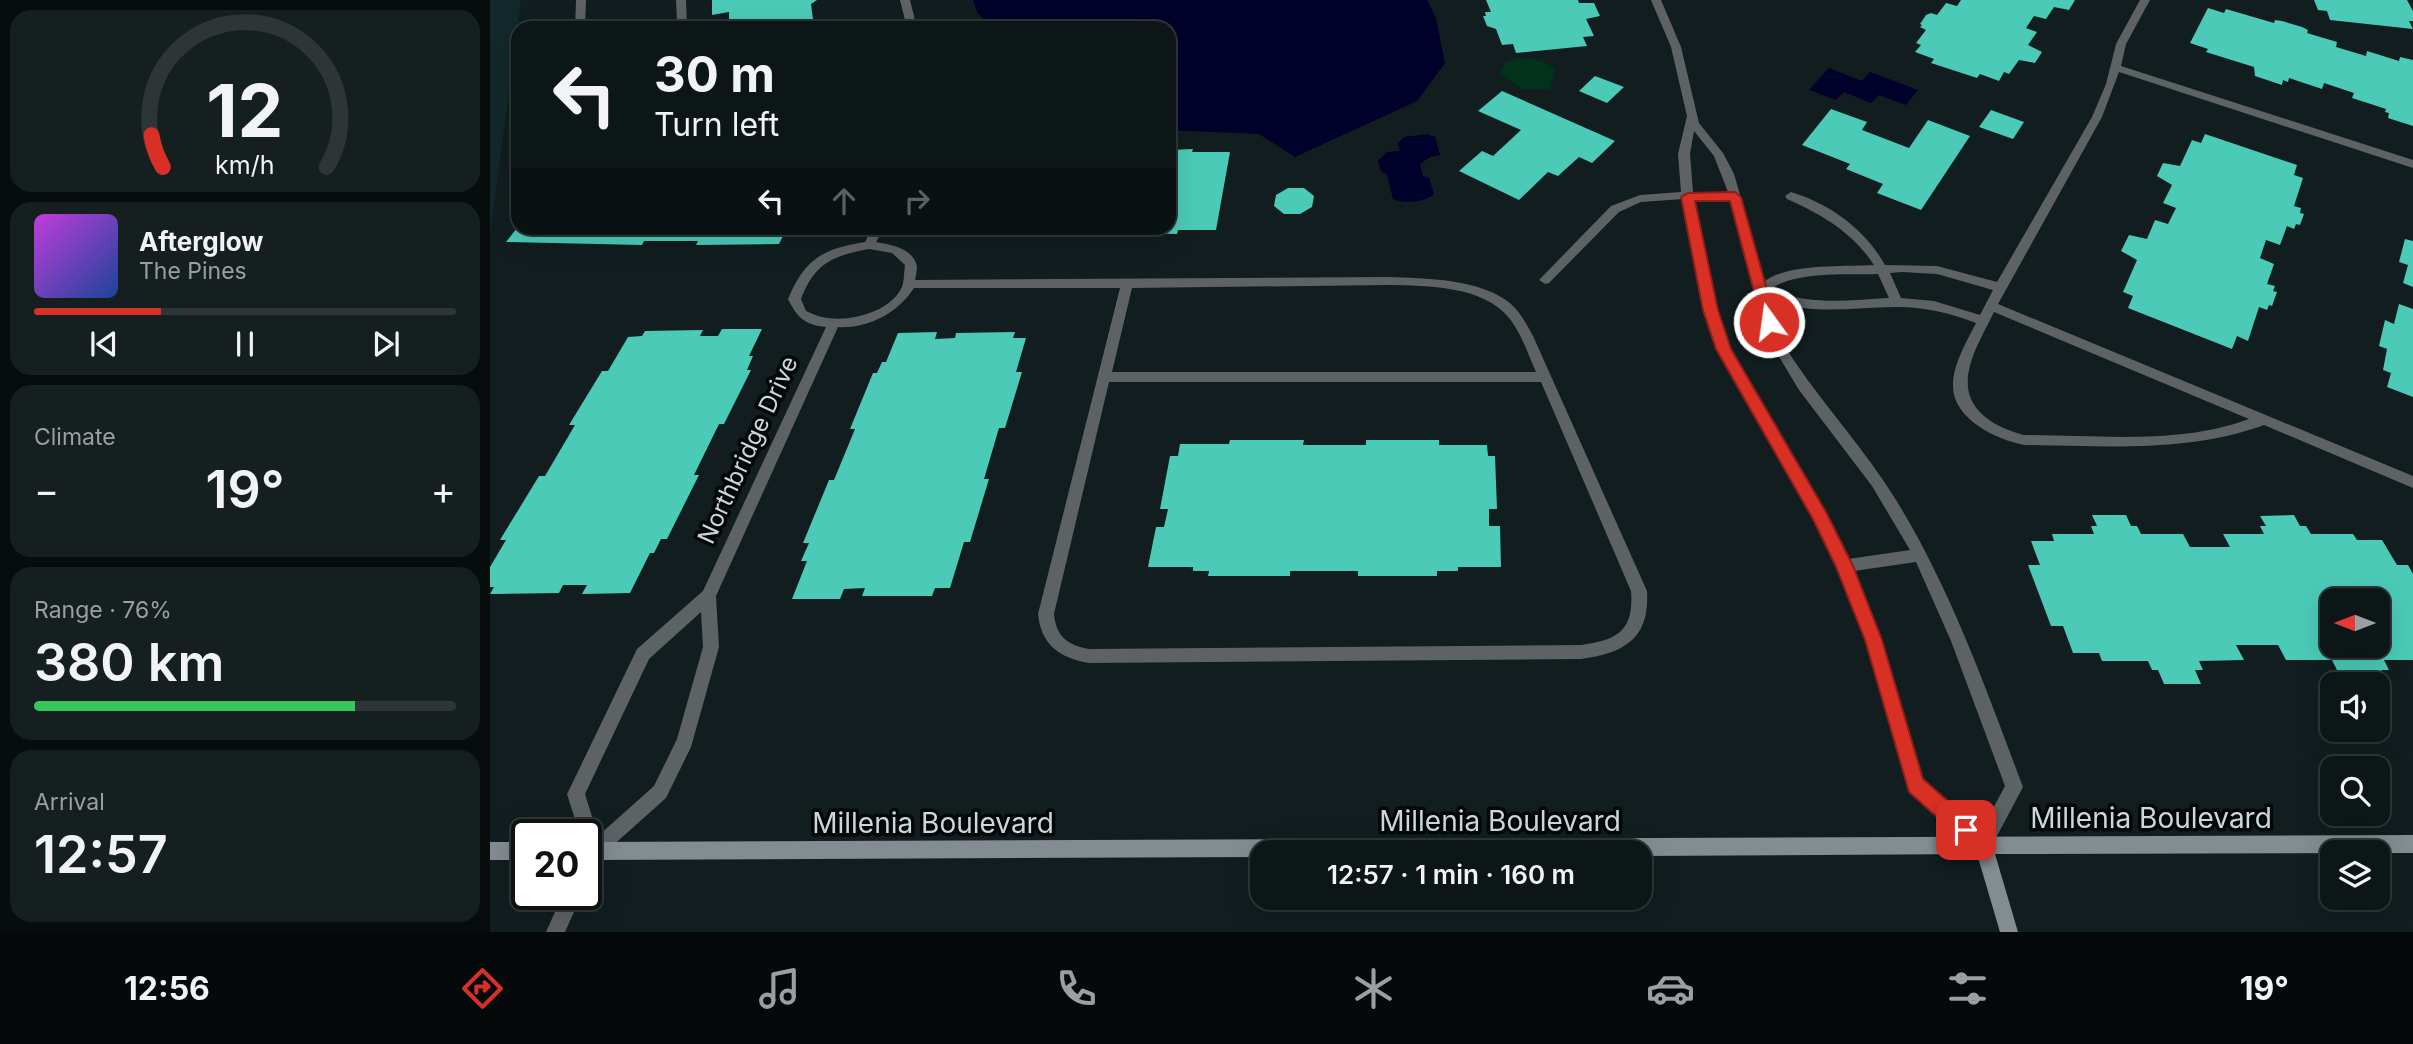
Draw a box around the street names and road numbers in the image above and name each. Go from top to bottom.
street label: Northbridge Drive [691,351,804,548]
street label: Millenia Boulevard [2030,801,2272,835]
street label: Millenia Boulevard [1379,804,1621,838]
street label: Millenia Boulevard [812,806,1054,840]

